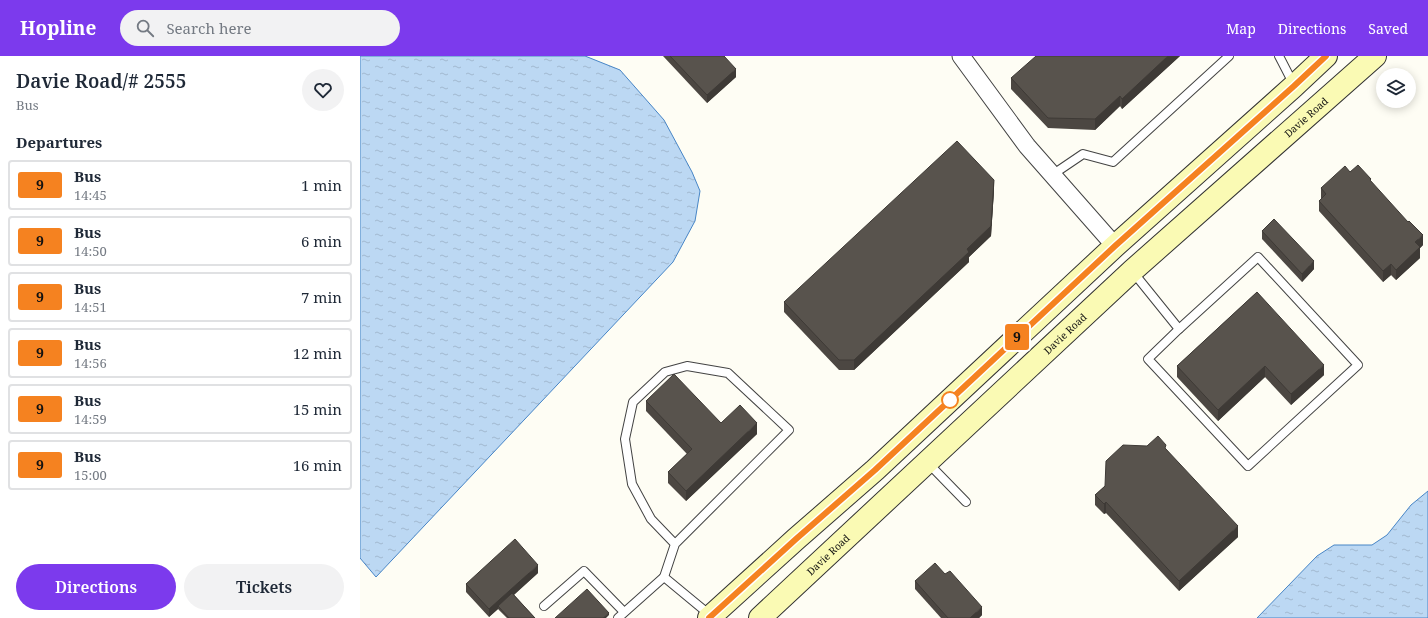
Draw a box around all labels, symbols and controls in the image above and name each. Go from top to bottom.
search box [120,10,400,46]
text: Hopline [20,15,96,41]
icon: search [134,17,156,39]
text: Search here [166,18,252,38]
text: Map [1226,19,1256,38]
text: Directions [1278,19,1346,38]
text: Saved [1368,19,1408,38]
text: Davie Road/# 2555 [16,68,186,94]
map controls [1376,68,1416,108]
button: layers [1376,68,1416,108]
button: heart [302,69,344,111]
street label: Davie Road [1281,94,1331,140]
text: Bus [16,96,39,114]
text: Departures [16,132,102,152]
text: Bus [74,166,101,186]
text: 9 [36,175,44,194]
text: 1 min [301,175,342,195]
text: 14:45 [74,186,107,204]
text: Bus [74,222,101,242]
text: 9 [36,231,44,250]
text: 6 min [301,231,342,251]
text: 14:50 [74,242,107,260]
text: Bus [74,278,101,298]
text: 9 [36,287,44,306]
text: 7 min [301,287,342,307]
text: 14:51 [74,298,107,316]
street label: Davie Road [1040,310,1089,357]
line badge: 9 [1004,324,1030,350]
text: 9 [1013,327,1021,346]
text: Bus [74,334,101,354]
text: 9 [36,343,44,362]
text: 12 min [293,343,342,363]
text: 14:56 [74,354,107,372]
text: Bus [74,390,101,410]
unlabelled marker [941,391,959,409]
text: 9 [36,399,44,418]
text: 15 min [293,399,342,419]
text: 14:59 [74,410,107,428]
text: Bus [74,446,101,466]
text: 9 [36,455,44,474]
text: 16 min [293,455,342,475]
text: 15:00 [74,466,107,484]
street label: Davie Road [803,531,853,578]
button: Directions [16,564,176,610]
button: Tickets [184,564,344,610]

